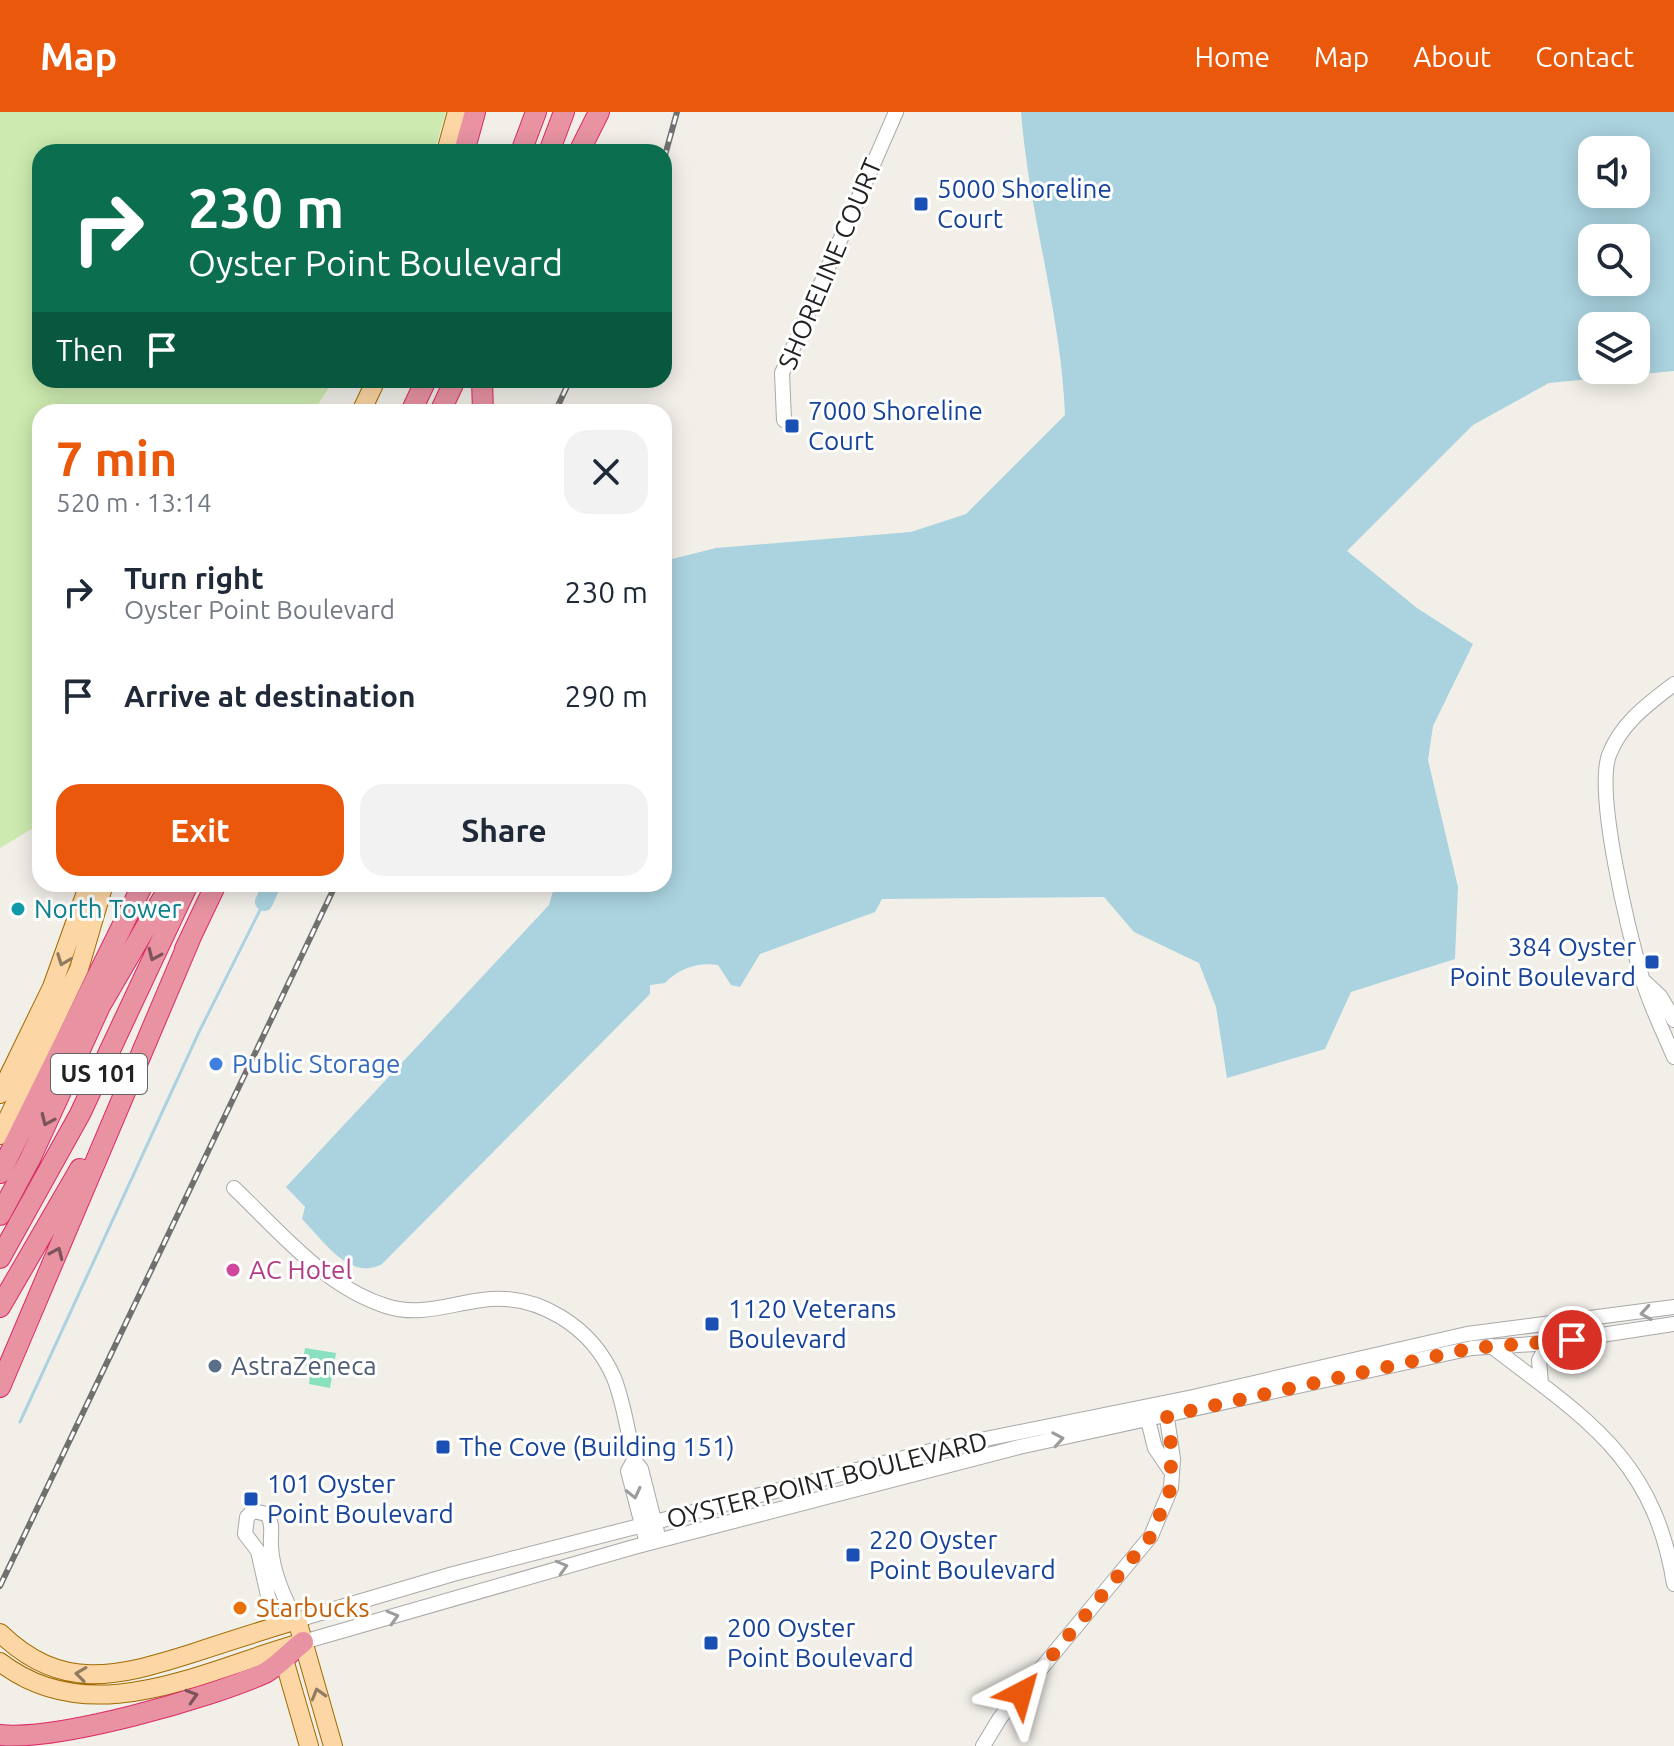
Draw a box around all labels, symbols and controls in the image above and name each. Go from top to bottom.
text: Map [40,35,117,77]
text: Home [1195,41,1270,72]
text: Map [1314,41,1369,72]
text: About [1413,41,1491,72]
text: Contact [1535,41,1634,72]
map controls [1578,136,1650,384]
button: sound [1578,136,1650,208]
street label: SHORELINE COURT [772,154,887,373]
place label: 5000 Shoreline Court [937,174,1112,233]
icon: right [56,176,160,280]
text: 230 m [188,176,344,239]
marker: 5000 Shoreline Court [912,195,930,213]
button: search [1578,224,1650,296]
text: Oyster Point Boulevard [188,242,563,283]
button: layers [1578,312,1650,384]
icon: arrive [140,328,184,372]
text: Then [56,333,124,367]
place label: 7000 Shoreline Court [808,396,983,455]
marker: 7000 Shoreline Court [783,417,801,435]
button: close [564,430,648,514]
text: 7 min [56,431,177,485]
text: 520 m · 13:14 [56,488,212,517]
text: Turn right [124,561,264,595]
icon: right [56,570,100,614]
text: 230 m [564,575,648,609]
text: Oyster Point Boulevard [124,595,395,624]
icon: arrive [56,674,100,718]
text: Arrive at destination [124,679,416,713]
text: 290 m [564,679,648,713]
button: Exit [56,784,344,876]
button: Share [360,784,648,876]
place label: North Tower [34,894,182,923]
marker: North Tower [9,900,27,918]
place label: 384 Oyster Point Boulevard [1449,932,1636,991]
one-way arrow [148,946,164,961]
one-way arrow [56,952,73,966]
marker: 384 Oyster Point Boulevard [1643,953,1661,971]
place label: Public Storage [232,1049,400,1078]
road number: US 101 [51,1054,147,1094]
marker: Public Storage [207,1055,225,1073]
one-way arrow [41,1112,57,1127]
one-way arrow [47,1247,63,1261]
place label: AC Hotel [249,1255,352,1284]
marker: AC Hotel [224,1261,242,1279]
place label: 1120 Veterans Boulevard [728,1294,896,1353]
one-way arrow [1639,1304,1652,1321]
pin [1538,1306,1606,1374]
marker: 1120 Veterans Boulevard [703,1315,721,1333]
icon: arrive [1550,1318,1594,1362]
place label: AstraZeneca [231,1351,377,1380]
marker: AstraZeneca [206,1357,224,1375]
street label: OYSTER POINT BOULEVARD [664,1426,990,1533]
place label: The Cove (Building 151) [459,1432,735,1461]
one-way arrow [1051,1432,1065,1449]
marker: The Cove (Building 151) [434,1438,452,1456]
place label: 101 Oyster Point Boulevard [267,1469,454,1528]
one-way arrow [624,1486,641,1500]
marker: 101 Oyster Point Boulevard [242,1490,260,1508]
place label: 220 Oyster Point Boulevard [869,1525,1056,1584]
marker: 220 Oyster Point Boulevard [844,1546,862,1564]
one-way arrow [554,1560,568,1577]
place label: Starbucks [256,1593,370,1622]
marker: Starbucks [231,1599,249,1617]
one-way arrow [385,1610,399,1626]
place label: 200 Oyster Point Boulevard [727,1613,914,1672]
marker: 200 Oyster Point Boulevard [702,1634,720,1652]
position arrow [979,1651,1063,1735]
one-way arrow [74,1666,88,1683]
one-way arrow [311,1687,327,1701]
one-way arrow [185,1690,199,1706]

